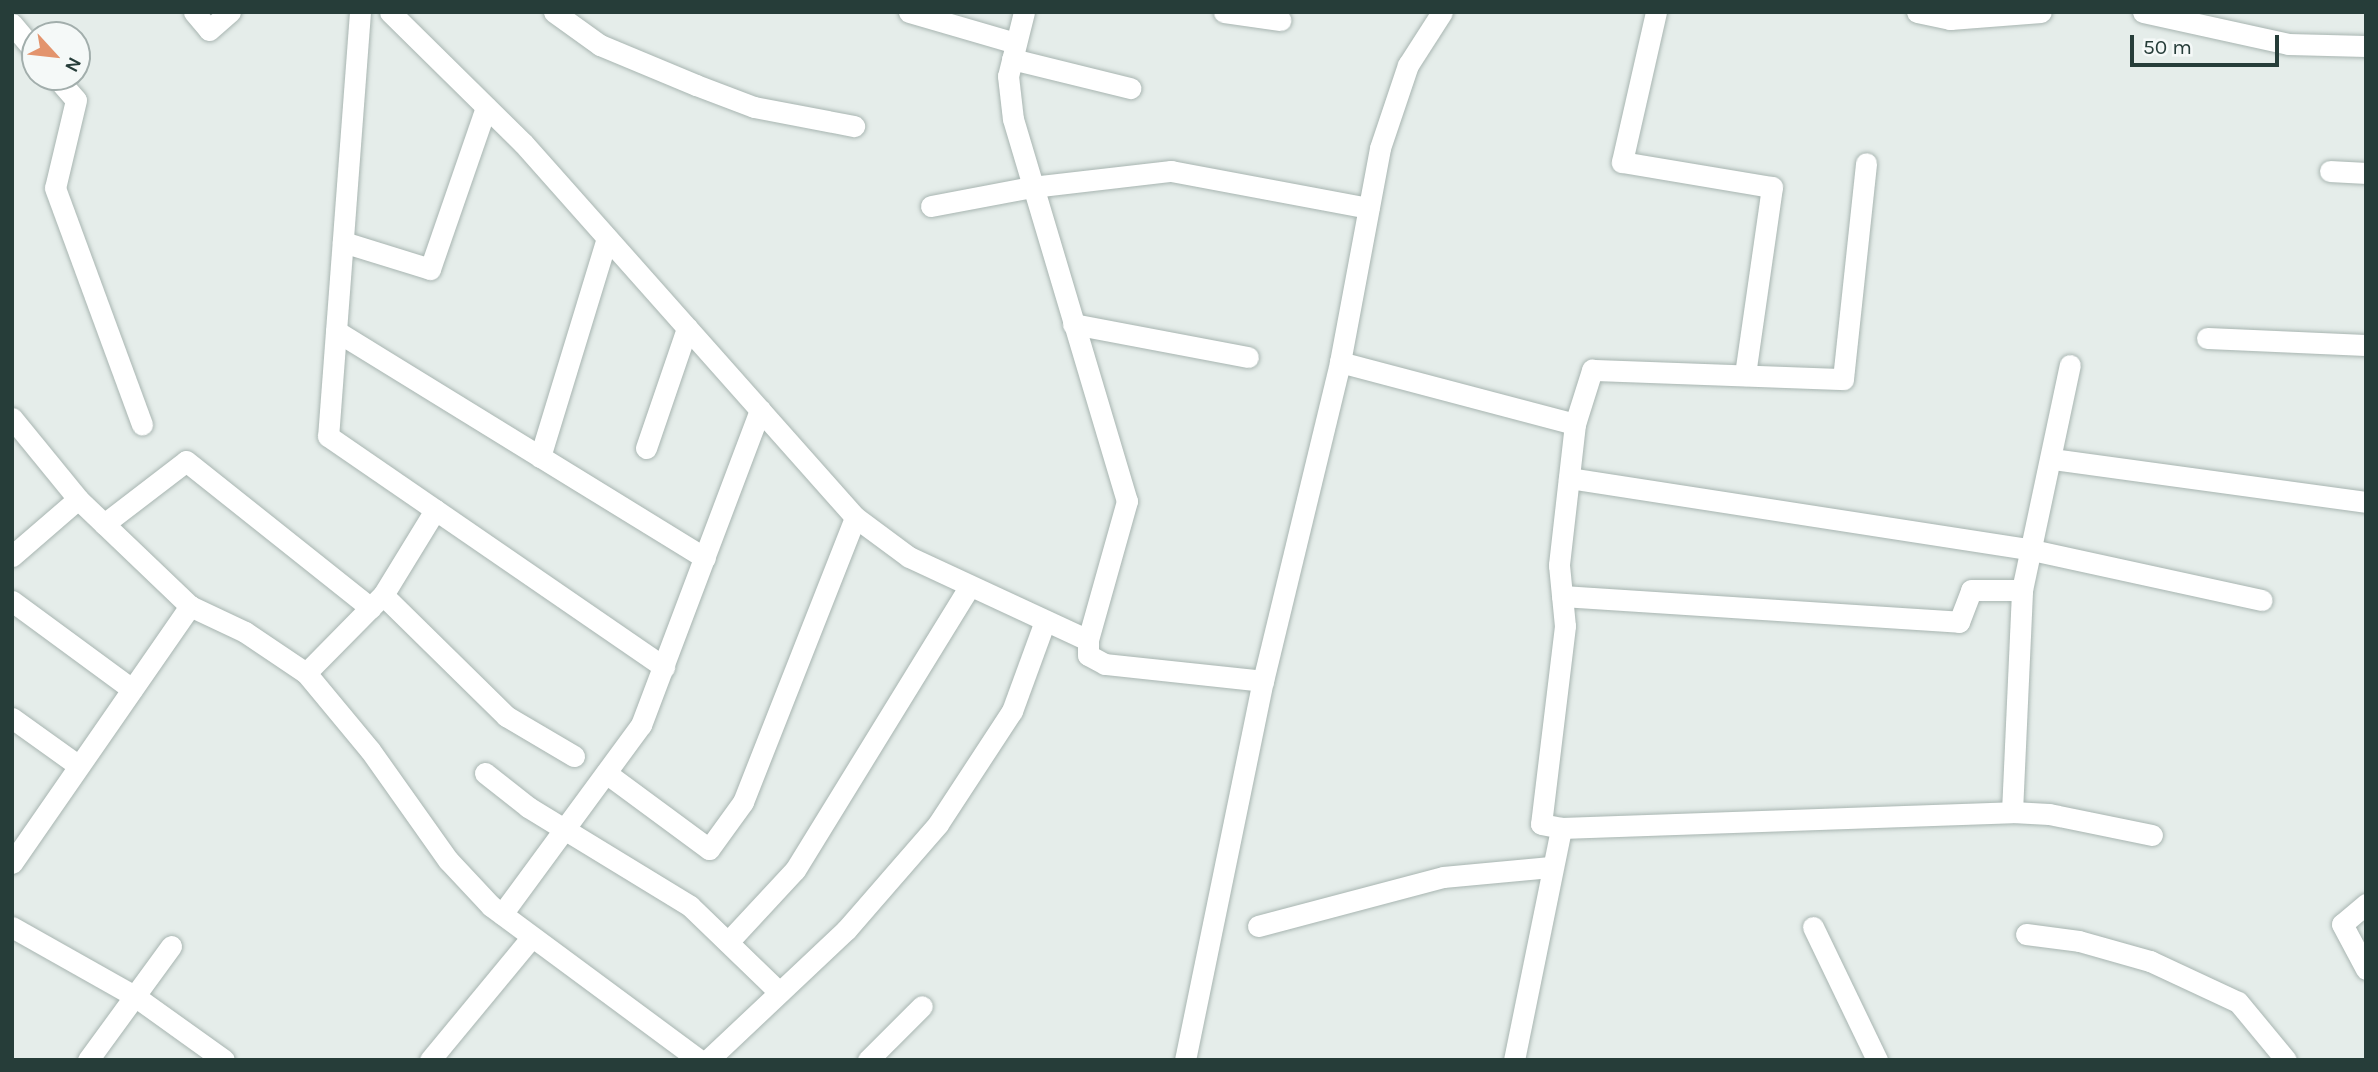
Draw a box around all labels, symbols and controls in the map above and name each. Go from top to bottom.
north arrow [21,21,91,91]
scale bar [2133,21,2282,65]
text: 50 m [2143,35,2192,59]
text: N [60,54,86,76]

